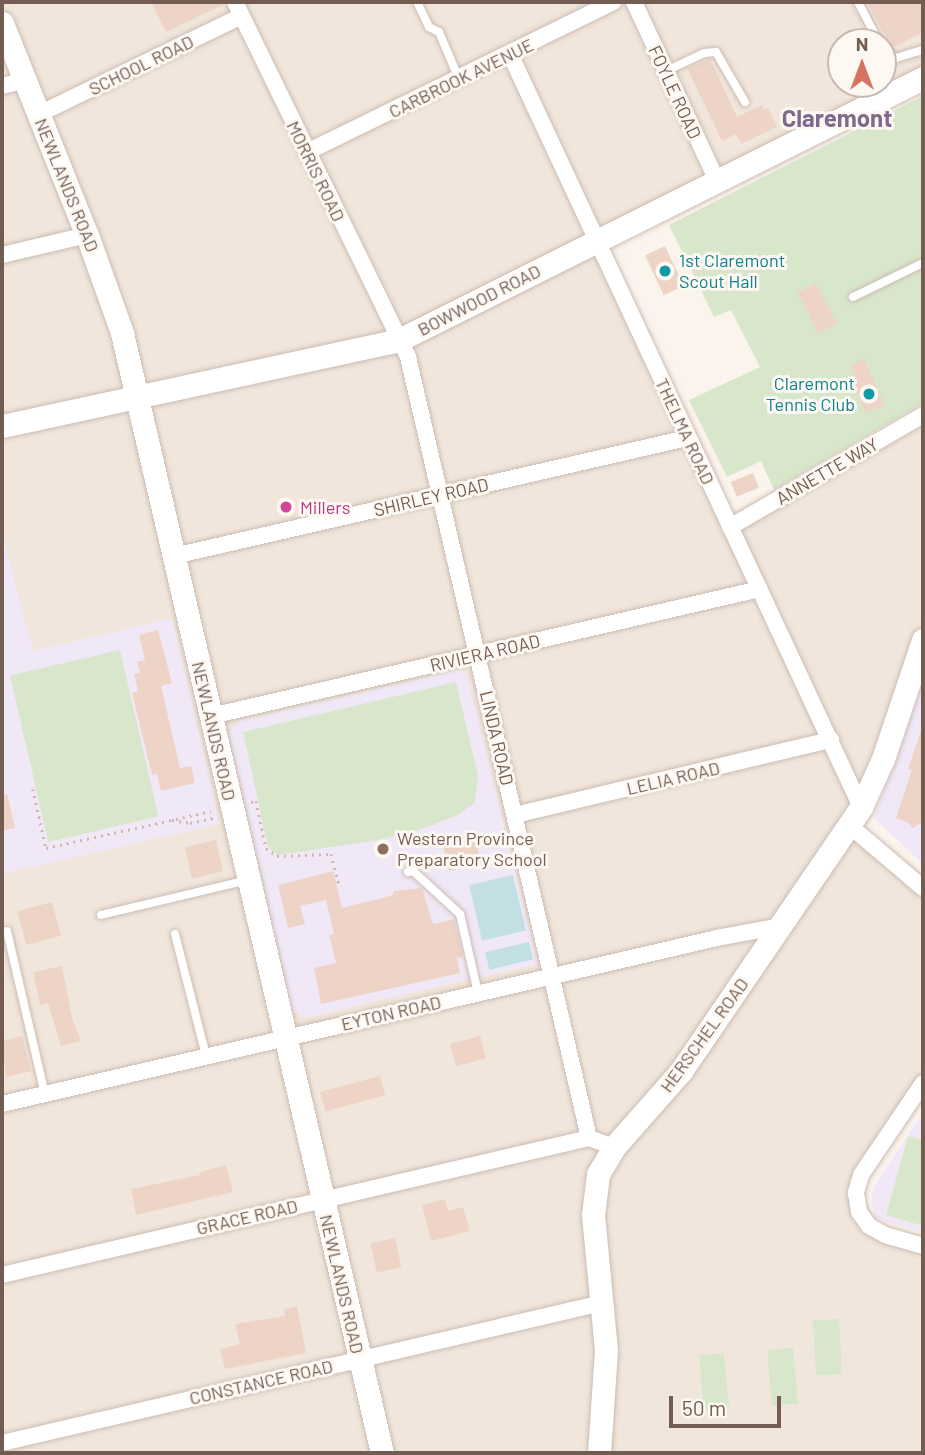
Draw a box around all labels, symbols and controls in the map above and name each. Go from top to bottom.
north arrow [827,28,897,98]
street label: SCHOOL ROAD [85,30,197,100]
text: N [856,32,868,55]
street label: CARBROOK AVENUE [385,34,537,122]
street label: FOYLE ROAD [644,42,706,142]
district label: Claremont [782,104,892,132]
street label: NEWLANDS ROAD [30,115,104,255]
street label: MORRIS ROAD [282,117,350,225]
place label: 1st Claremont Scout Hall [679,250,785,292]
street label: BOWWOOD ROAD [414,260,544,340]
marker: 1st Claremont Scout Hall [657,263,673,279]
place label: Claremont Tennis Club [766,373,855,416]
street label: THELMA ROAD [651,374,719,488]
marker: Claremont Tennis Club [861,386,877,402]
street label: ANNETTE WAY [772,433,882,509]
street label: SHIRLEY ROAD [372,473,490,521]
place label: Millers [300,496,350,518]
marker: Millers [278,499,294,515]
street label: RIVIERA ROAD [428,630,542,676]
street label: NEWLANDS ROAD [187,659,241,803]
street label: LINDA ROAD [476,689,518,787]
street label: LELIA ROAD [624,757,722,799]
place label: Western Province Preparatory School [397,828,547,870]
marker: Western Province Preparatory School [375,841,391,857]
street label: HERSCHEL ROAD [655,974,753,1096]
street label: EYTON ROAD [339,991,443,1035]
street label: GRACE ROAD [194,1195,300,1239]
street label: NEWLANDS ROAD [315,1212,369,1356]
street label: CONSTANCE ROAD [187,1355,335,1409]
scale bar [673,1382,785,1426]
text: 50 m [682,1395,726,1420]

